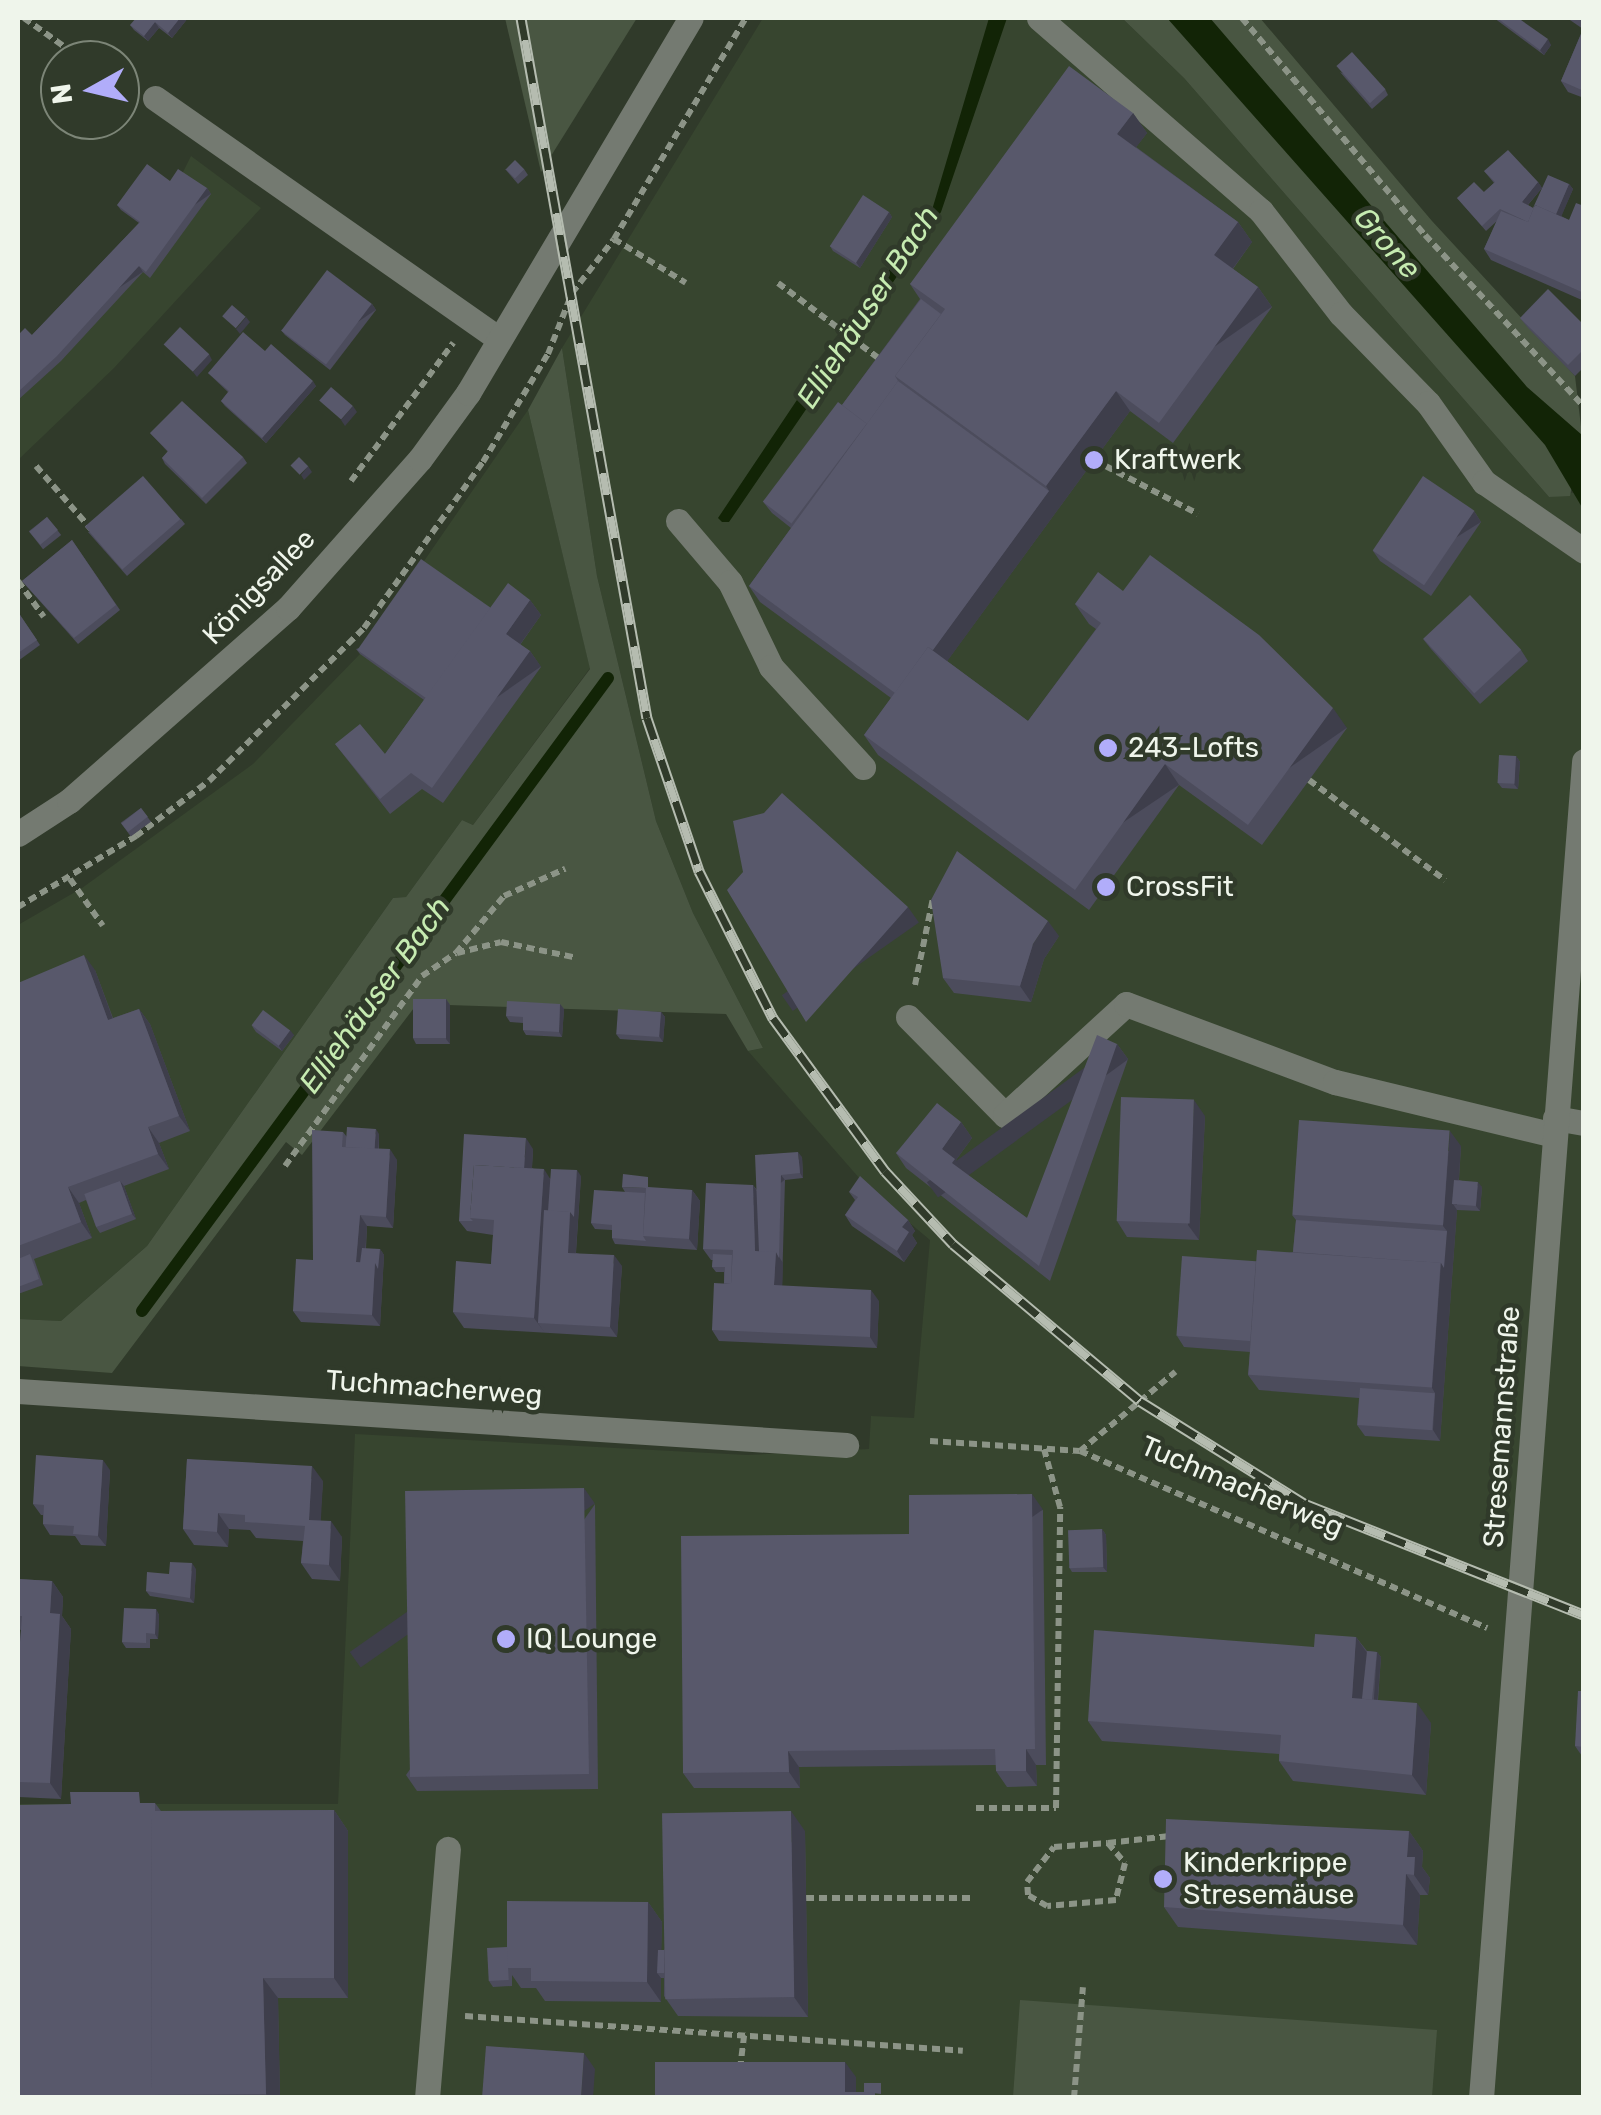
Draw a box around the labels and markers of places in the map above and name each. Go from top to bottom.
place label: Kraftwerk [1114,443,1241,477]
marker: Kraftwerk [1083,449,1105,471]
place label: 243-Lofts [1128,731,1259,765]
marker: 243-Lofts [1097,737,1119,759]
place label: CrossFit [1126,870,1234,904]
marker: CrossFit [1095,876,1117,898]
place label: IQ Lounge [526,1622,657,1656]
marker: IQ Lounge [495,1628,517,1650]
place label: Kinderkrippe Stresemäuse [1183,1846,1355,1912]
marker: Kinderkrippe Stresemäuse [1152,1868,1174,1890]

